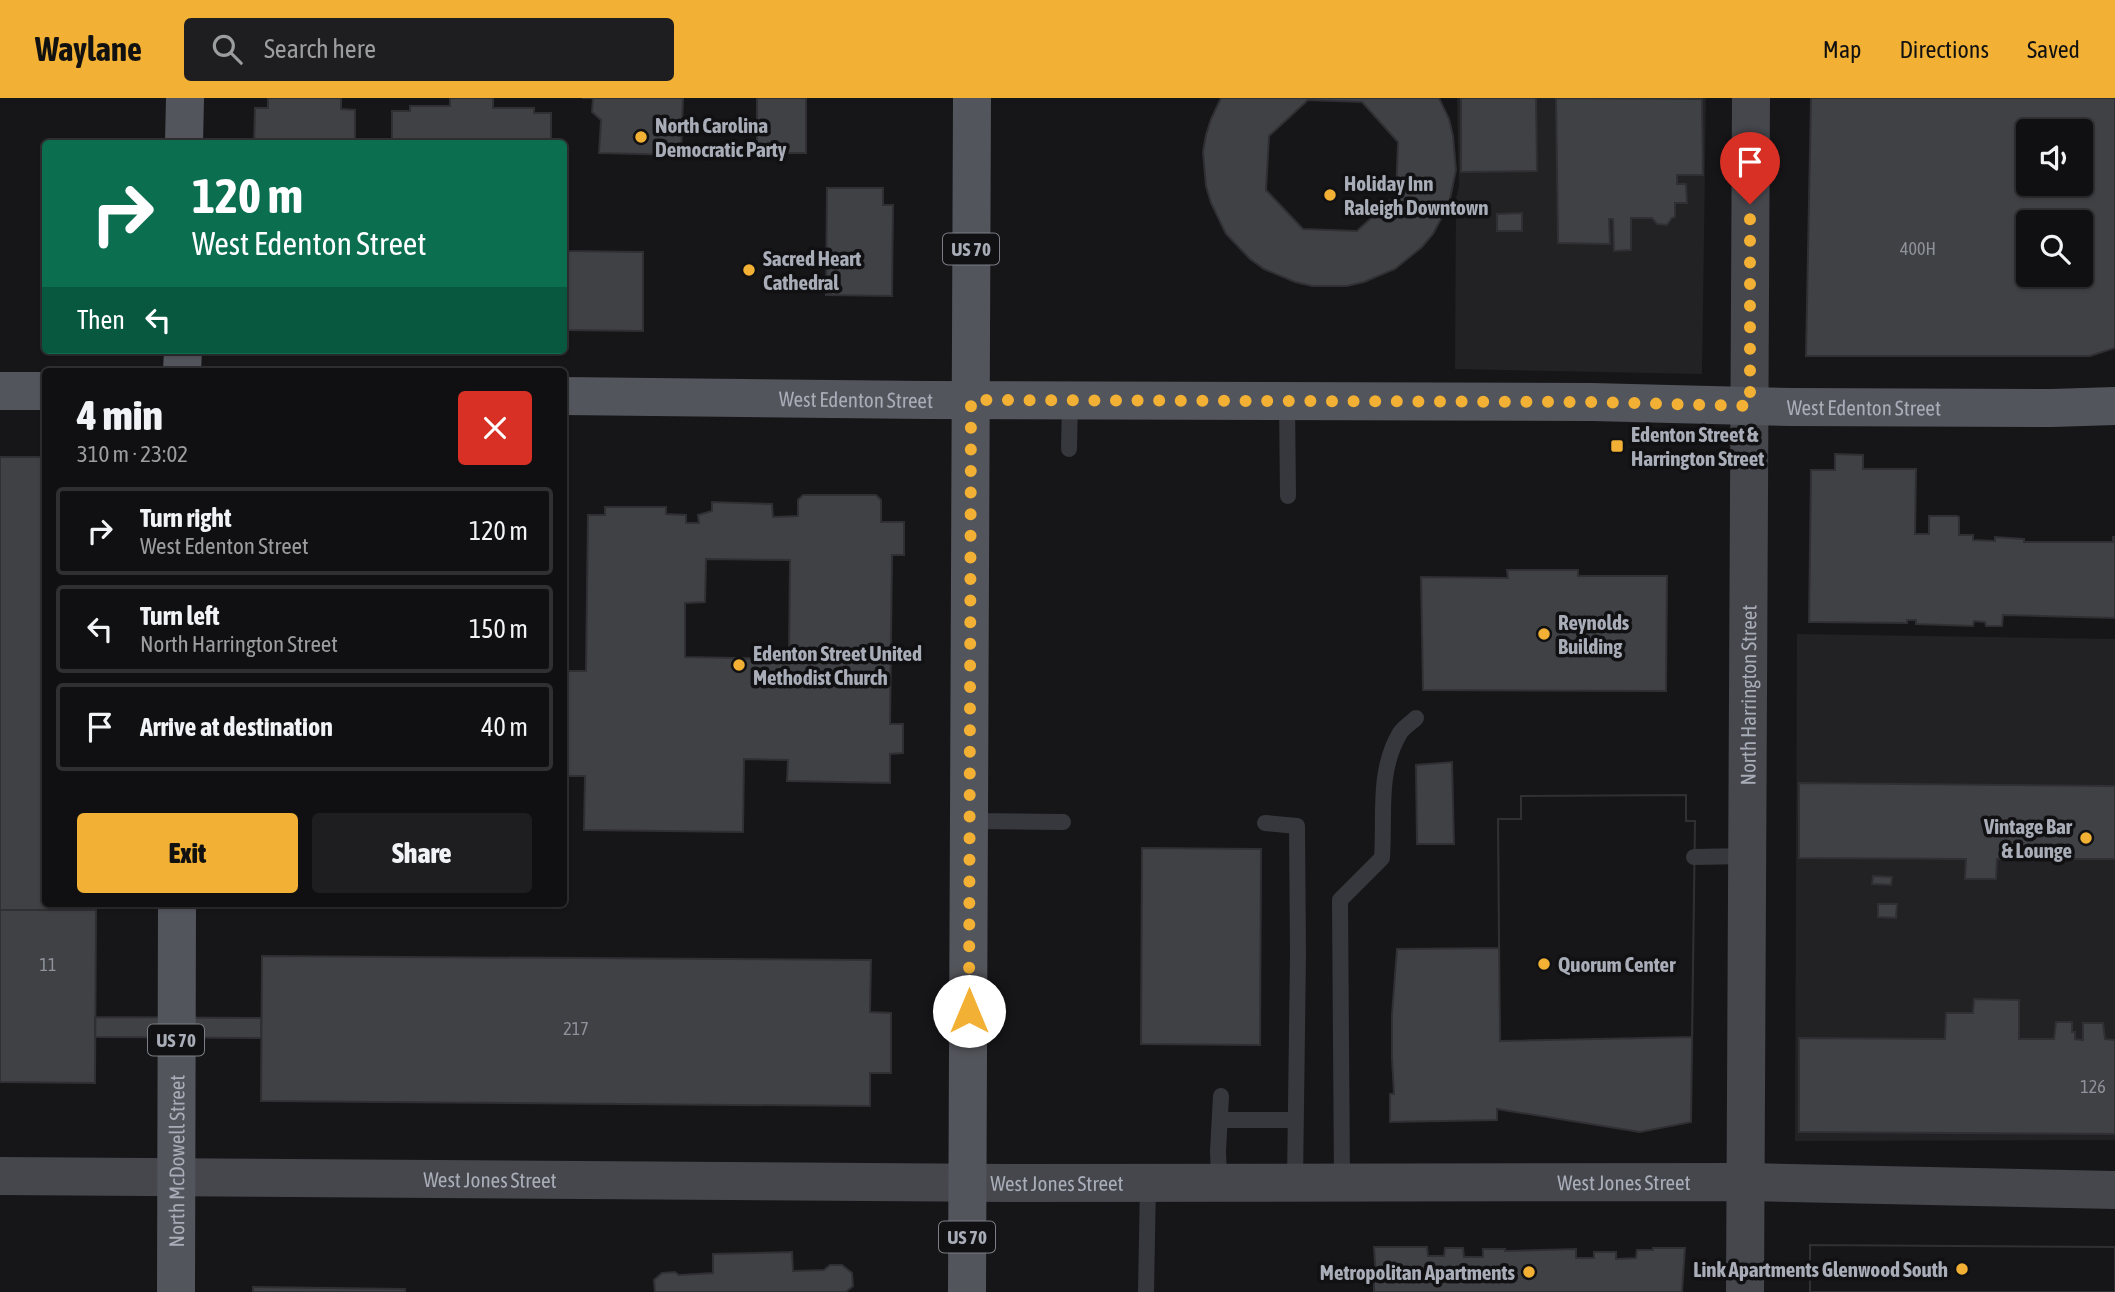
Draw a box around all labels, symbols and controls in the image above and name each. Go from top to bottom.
search box [184,18,674,81]
text: Waylane [35,30,142,68]
icon: search [208,30,246,68]
text: Search here [264,34,376,64]
text: Map [1823,36,1861,63]
text: Directions [1899,36,1989,63]
text: Saved [2027,36,2080,63]
place label: North Carolina Democratic Party [655,113,787,161]
map controls [2016,119,2093,287]
button: sound [2016,119,2093,196]
marker: North Carolina Democratic Party [633,129,649,145]
pin [1720,132,1780,204]
icon: arrive [1731,143,1769,181]
text: 120 m [192,167,303,223]
icon: right [77,168,168,259]
place label: Holiday Inn Raleigh Downtown [1344,171,1488,219]
marker: Holiday Inn Raleigh Downtown [1322,187,1338,203]
button: search [2016,210,2093,287]
text: West Edenton Street [192,225,427,262]
road number: US 70 [943,234,999,265]
house number: 400H [1900,238,1936,259]
place label: Sacred Heart Cathedral [763,246,861,294]
marker: Sacred Heart Cathedral [741,262,757,278]
icon: left [139,301,177,339]
text: Then [77,305,125,335]
street label: West Edenton Street [779,386,933,412]
text: 4 min [77,391,163,439]
button: close [458,391,532,465]
street label: West Edenton Street [1787,395,1941,420]
place label: Edenton Street & Harrington Street [1631,422,1764,470]
marker: Edenton Street & Harrington Street [1609,438,1625,454]
text: 310 m · 23:02 [77,441,188,467]
text: Turn right [140,503,231,533]
icon: right [81,512,119,550]
text: 120 m [469,516,528,546]
text: West Edenton Street [140,533,309,559]
text: Turn left [140,601,220,631]
street label: North Harrington Street [1736,605,1760,785]
icon: left [81,610,119,648]
place label: Reynolds Building [1558,610,1630,658]
text: 150 m [469,614,528,644]
marker: Reynolds Building [1536,626,1552,642]
text: North Harrington Street [140,631,338,657]
place label: Edenton Street United Methodist Church [753,641,922,689]
marker: Edenton Street United Methodist Church [731,657,747,673]
icon: arrive [81,708,119,746]
text: Arrive at destination [140,712,333,742]
text: 40 m [481,712,528,742]
button: Exit [77,813,298,893]
button: Share [312,813,532,893]
place label: Vintage Bar & Lounge [1983,814,2073,862]
marker: Vintage Bar & Lounge [2078,830,2094,846]
place label: Quorum Center [1558,952,1676,976]
house number: 11 [40,954,56,975]
marker: Quorum Center [1536,956,1552,972]
position arrow [932,974,1006,1048]
house number: 217 [563,1018,589,1039]
road number: US 70 [148,1024,204,1056]
street label: North McDowell Street [164,1075,189,1247]
house number: 126 [2080,1076,2106,1097]
street label: West Jones Street [423,1167,557,1192]
street label: West Jones Street [1557,1170,1691,1194]
street label: West Jones Street [990,1171,1124,1195]
road number: US 70 [939,1222,995,1252]
place label: Link Apartments Glenwood South [1693,1257,1948,1281]
place label: Metropolitan Apartments [1320,1260,1516,1284]
marker: Link Apartments Glenwood South [1954,1261,1970,1277]
marker: Metropolitan Apartments [1521,1264,1537,1280]

